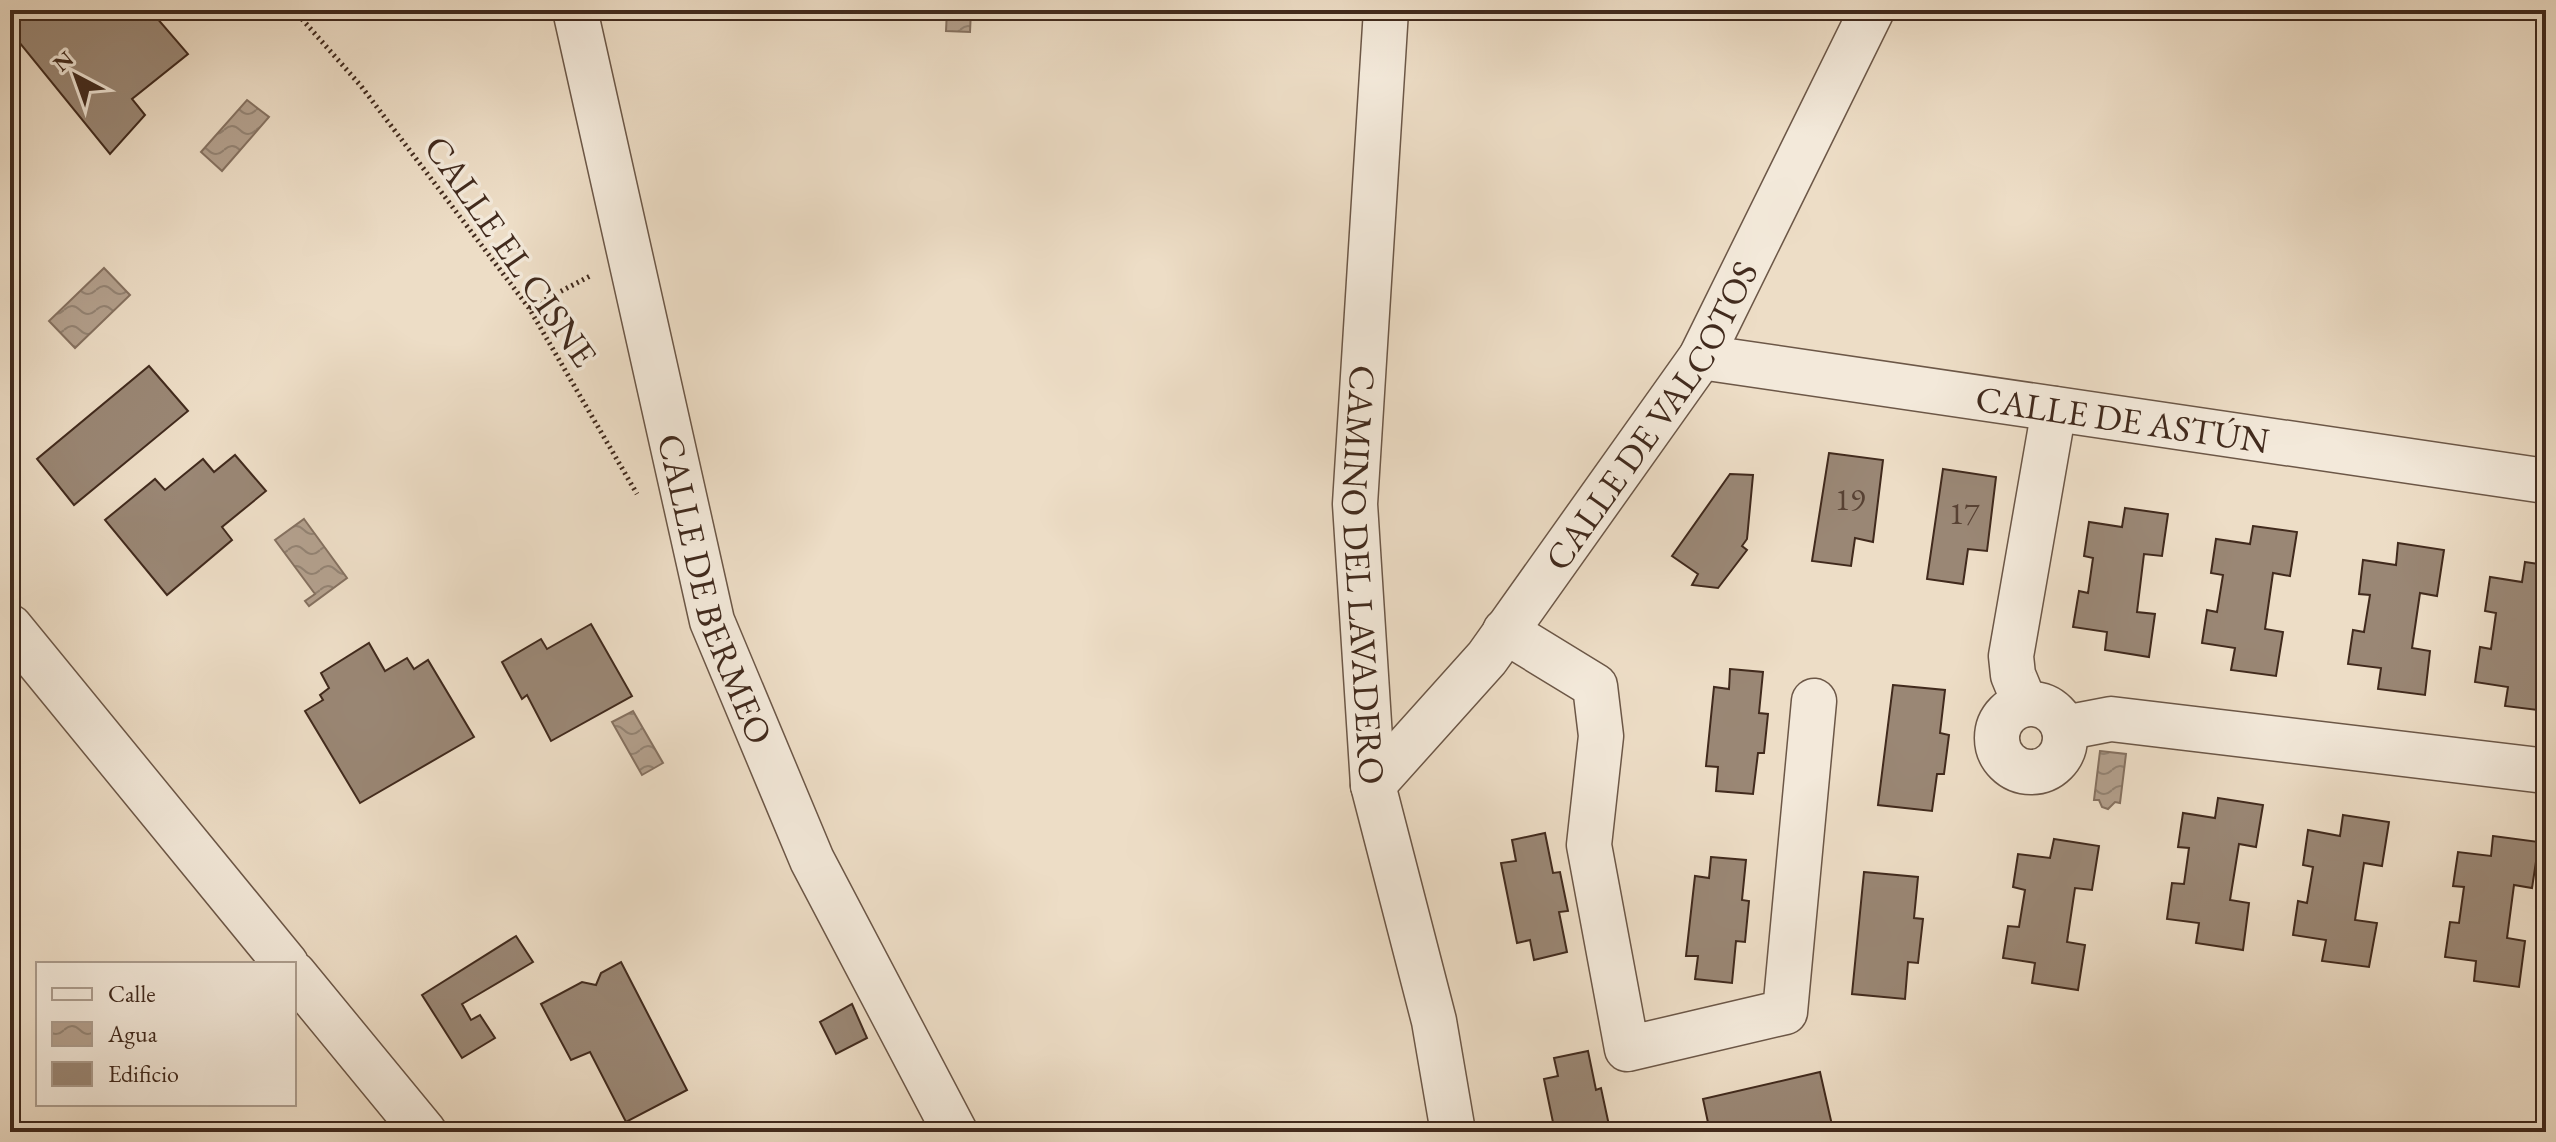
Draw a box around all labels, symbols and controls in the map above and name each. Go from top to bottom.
north arrow [36,36,116,116]
text: N [47,44,80,78]
street label: CALLE EL CISNE [414,126,608,376]
street label: CALLE DE VALCOTOS [1533,253,1768,579]
street label: CAMINO DEL LAVADERO [1331,364,1396,786]
street label: CALLE DE ASTÚN [1973,374,2273,464]
street label: CALLE DE BERMEO [647,429,784,751]
house number: 19 [1835,478,1865,520]
house number: 17 [1949,492,1980,534]
legend [36,962,296,1106]
text: Calle [108,978,156,1009]
text: Agua [107,1018,158,1049]
text: Edificio [108,1058,179,1089]

